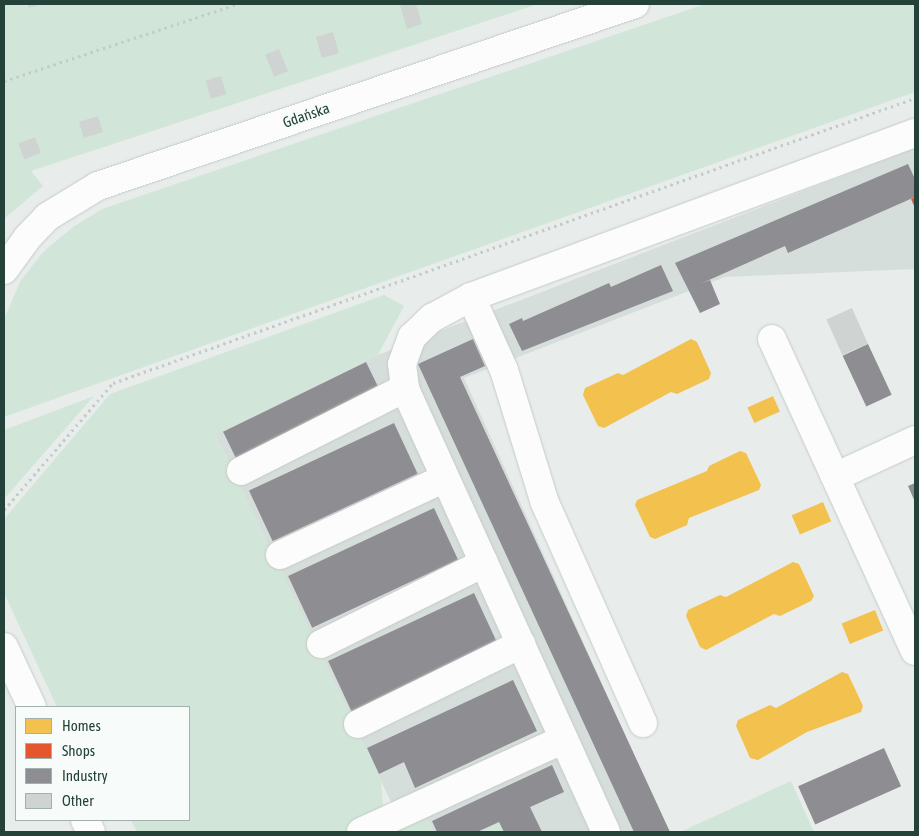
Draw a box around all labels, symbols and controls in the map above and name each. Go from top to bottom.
street label: Gdańska [280,99,332,131]
legend [15,706,190,821]
text: Homes [62,717,101,734]
text: Shops [62,742,95,759]
text: Industry [62,767,108,784]
text: Other [62,792,94,809]

